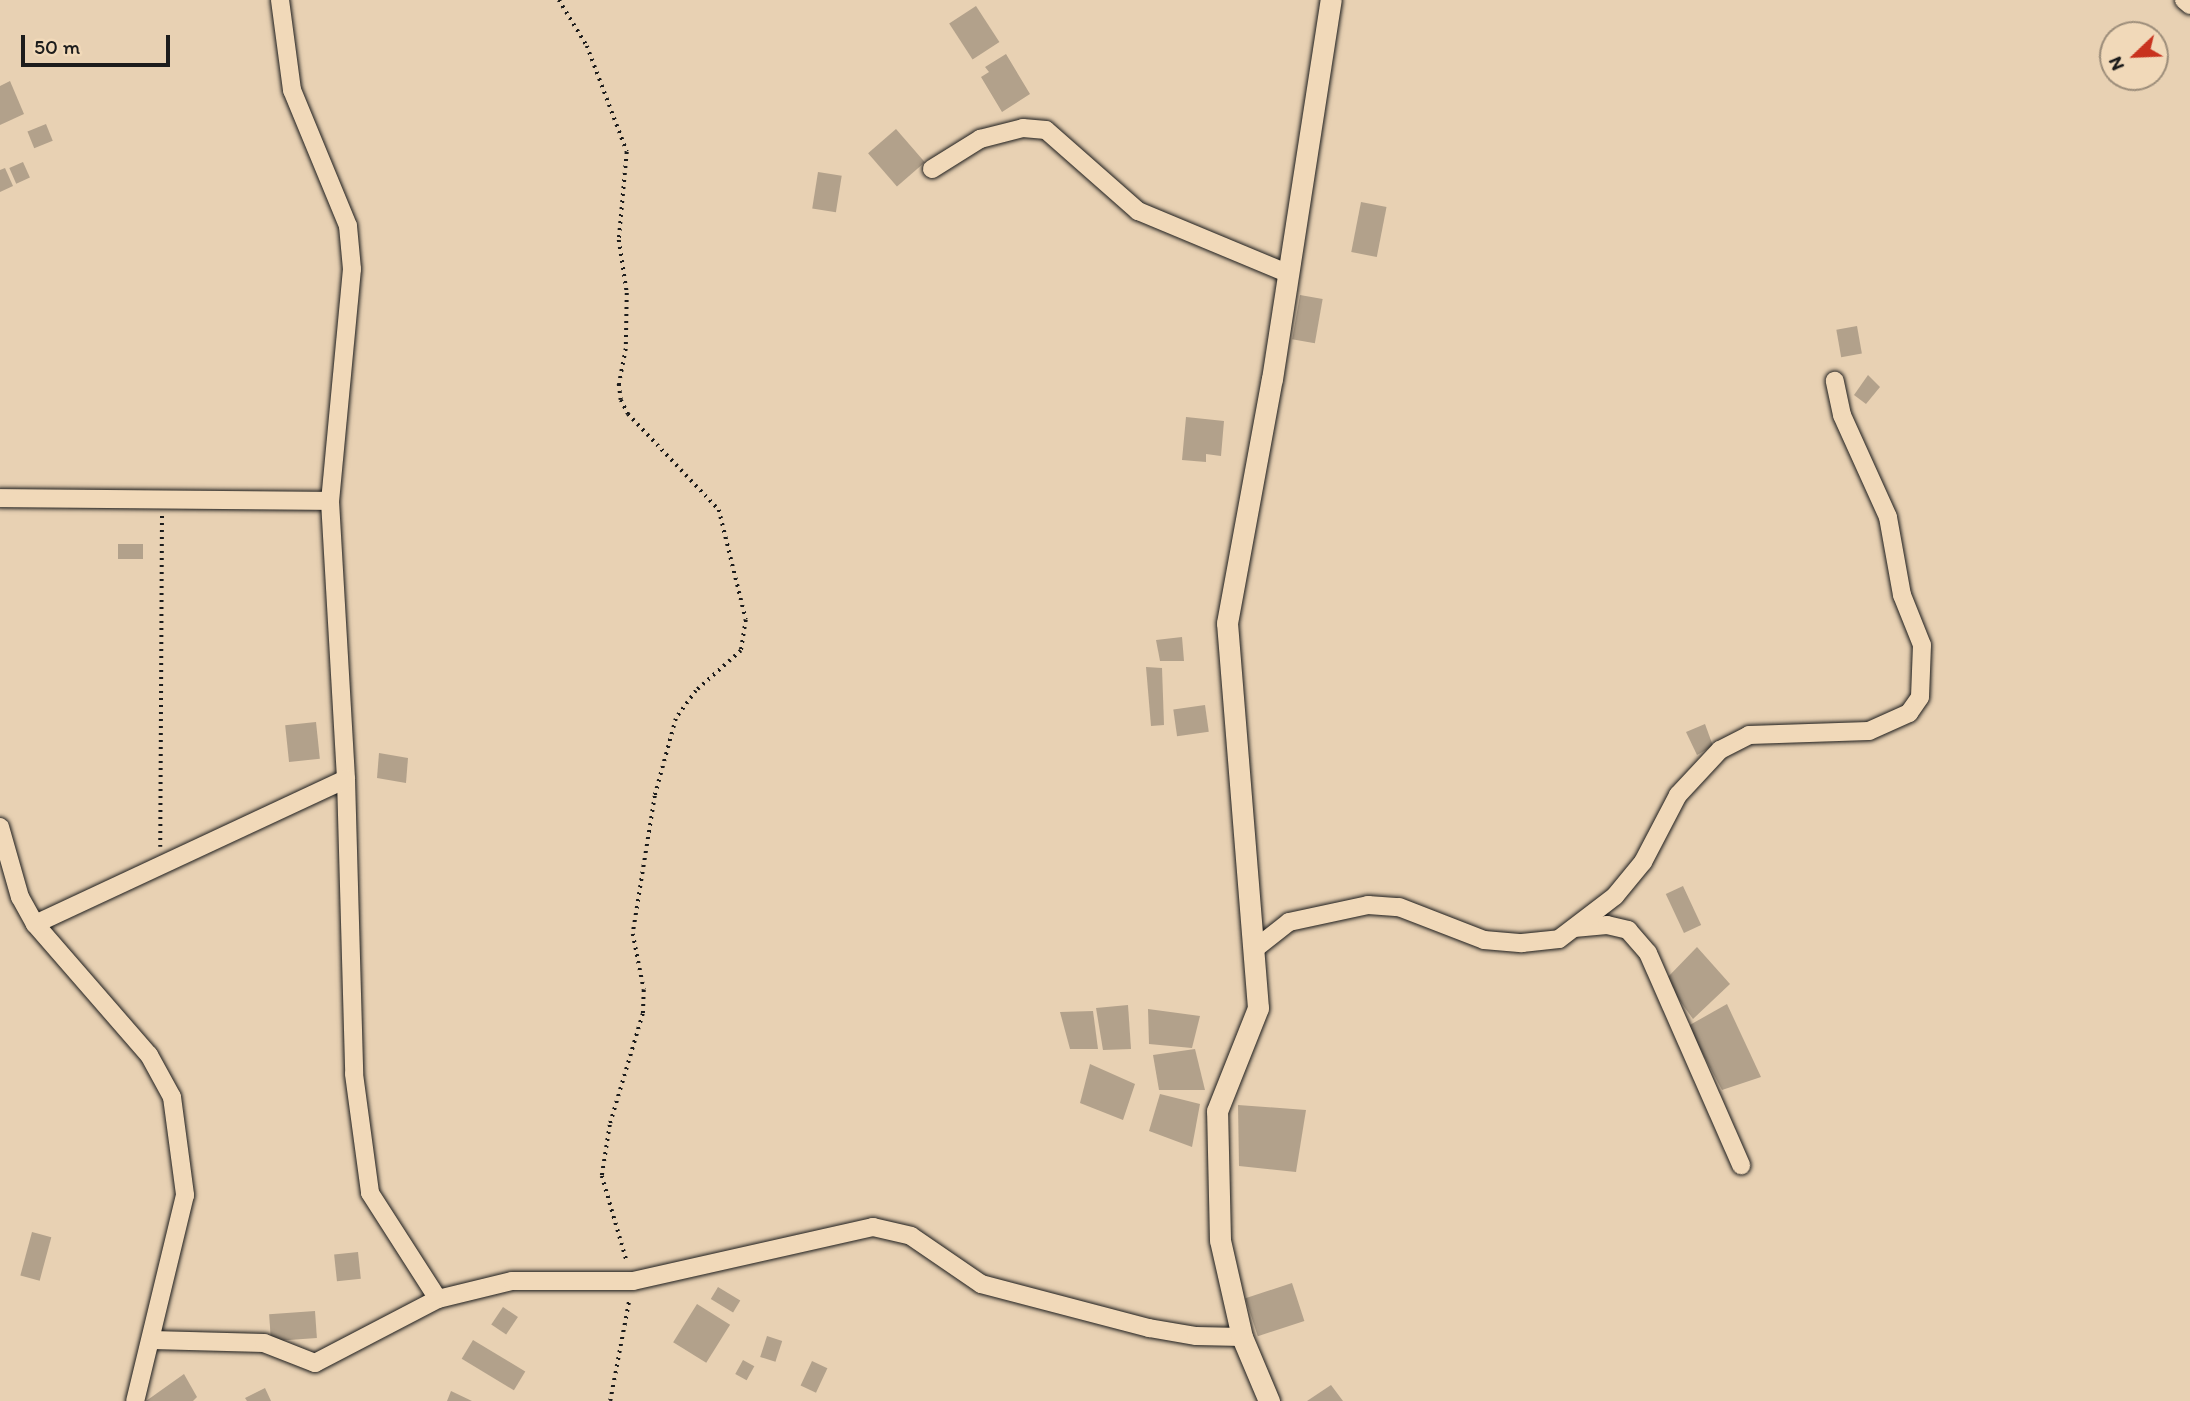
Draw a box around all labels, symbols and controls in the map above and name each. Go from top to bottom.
scale bar [24,21,173,65]
north arrow [2099,21,2169,91]
text: 50 m [34,34,80,59]
text: N [2103,53,2129,74]

